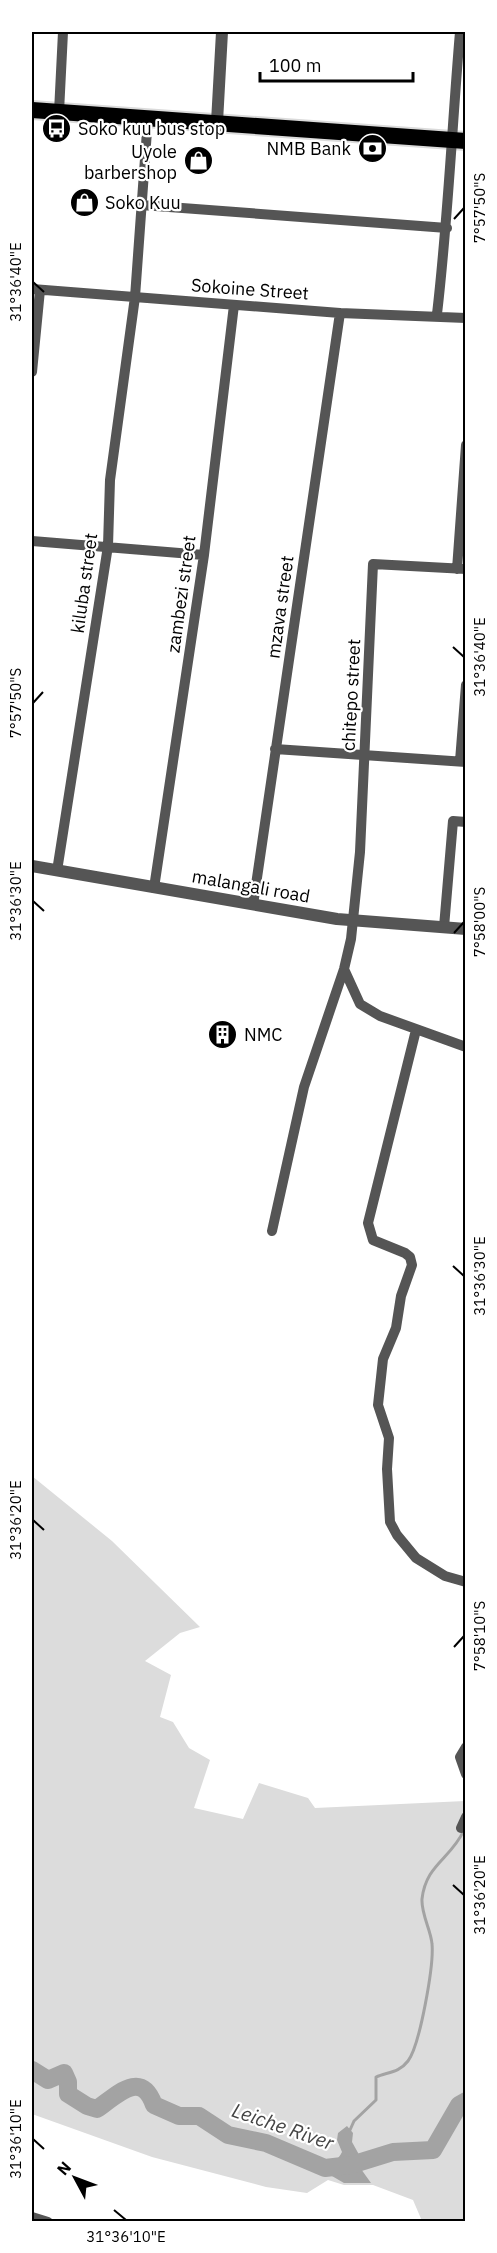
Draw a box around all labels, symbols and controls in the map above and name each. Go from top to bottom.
scale bar [260,45,413,83]
text: 100 m [269,54,321,77]
bus stop icon: Soko kuu bus stop [41,112,73,144]
place label: Soko kuu bus stop [78,117,225,140]
bank icon: NMB Bank [356,132,388,164]
place label: NMB Bank [267,137,352,160]
place label: Uyole barbershop [84,140,177,184]
shop icon: Uyole barbershop [182,145,214,177]
text: 7°57'50"S [470,173,489,243]
shop icon: Soko Kuu [68,186,100,218]
place label: Soko Kuu [105,191,181,214]
text: 31°36'40"E [6,242,25,322]
street label: Sokoine Street [190,273,310,305]
street label: kiluba street [66,531,102,635]
street label: zambezi street [161,534,201,654]
street label: mzava street [261,554,299,660]
text: 31°36'40"E [470,617,489,697]
street label: chitepo street [337,638,365,752]
text: 7°57'50"S [6,668,25,738]
text: 31°36'30"E [6,861,25,941]
street label: malangali road [190,864,312,908]
text: 7°58'00"S [470,887,489,957]
building icon: NMC [207,1018,239,1050]
place label: NMC [244,1023,283,1046]
text: 31°36'30"E [470,1236,489,1316]
text: 31°36'20"E [6,1480,25,1560]
text: 7°58'10"S [470,1601,489,1671]
text: 31°36'20"E [470,1855,489,1935]
water label: Leiche River [229,2096,338,2156]
text: 31°36'10"E [6,2099,25,2179]
north arrow [45,2148,105,2208]
text: N [52,2157,75,2179]
text: 31°36'10"E [86,2227,166,2246]

